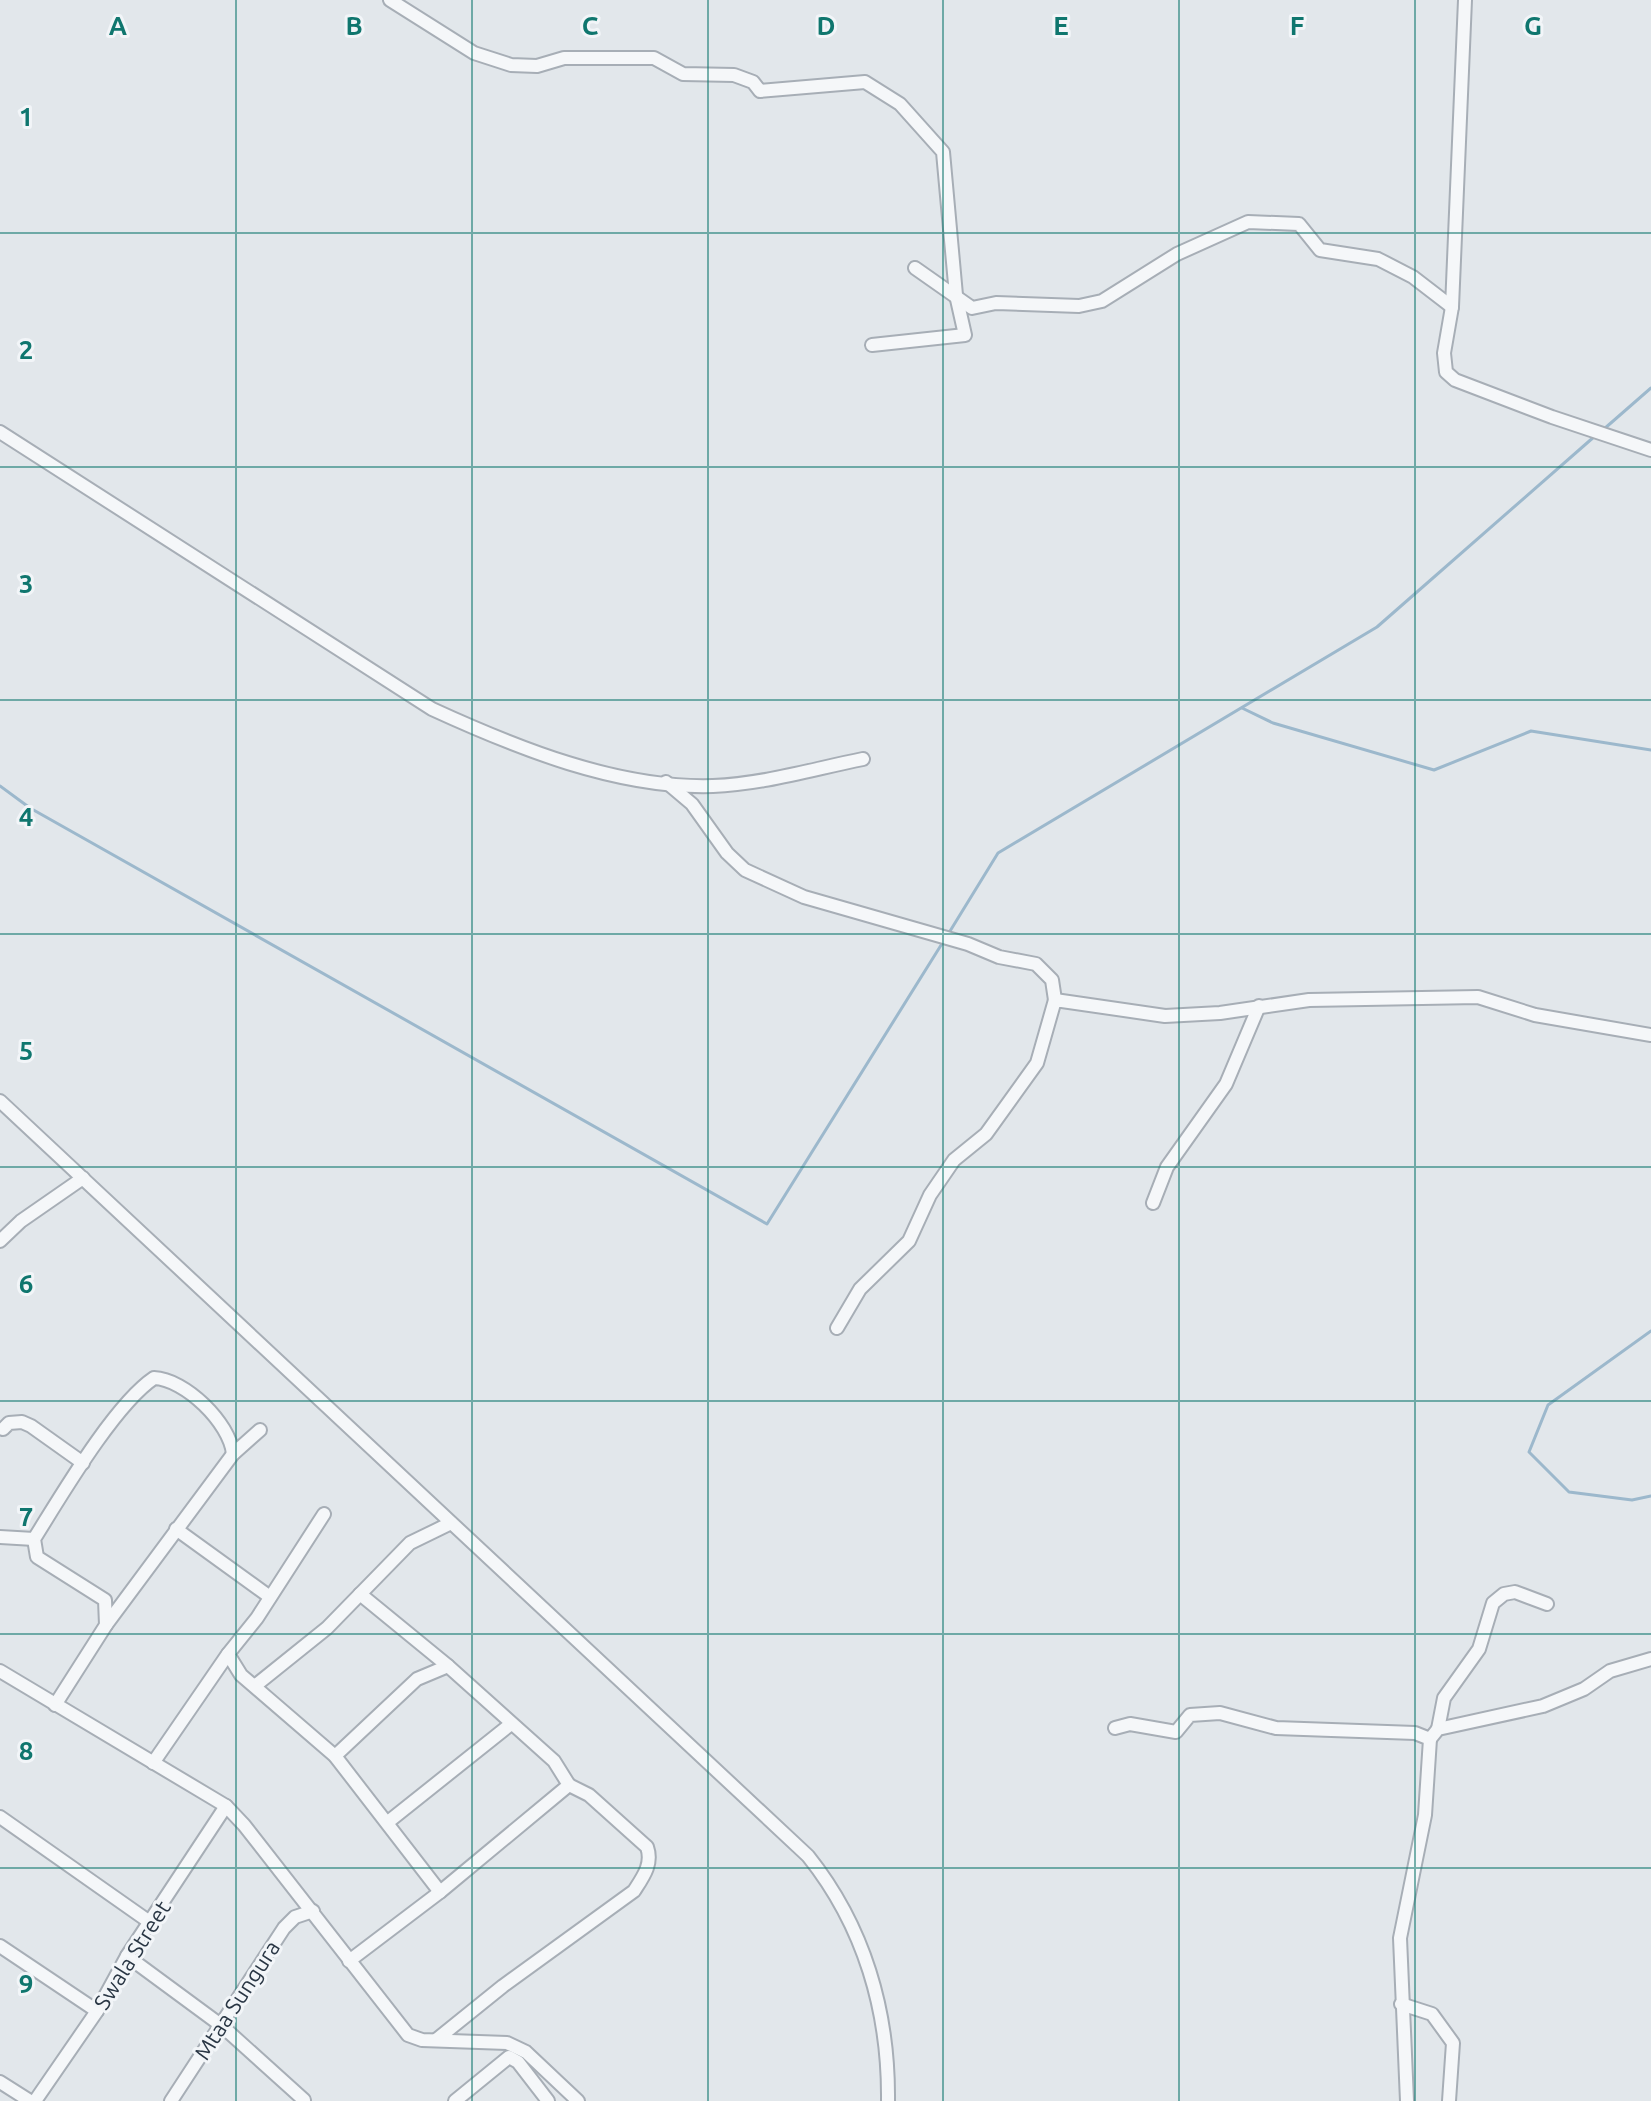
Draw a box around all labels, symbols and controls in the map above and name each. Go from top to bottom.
text: A [109,11,128,40]
text: B [345,11,363,40]
text: C [582,11,599,40]
text: D [817,11,835,40]
text: E [1053,11,1069,40]
text: F [1290,11,1304,40]
text: G [1524,11,1542,40]
text: 1 [19,102,33,131]
text: 2 [19,335,33,364]
text: 3 [19,569,33,598]
text: 4 [19,802,33,831]
text: 5 [19,1036,33,1065]
text: 6 [19,1269,33,1298]
text: 7 [19,1502,33,1531]
text: 8 [19,1736,33,1765]
street label: Swala Street [88,1895,175,2014]
street label: Mtaa Sungura [189,1936,284,2064]
text: 9 [19,1969,33,1998]

